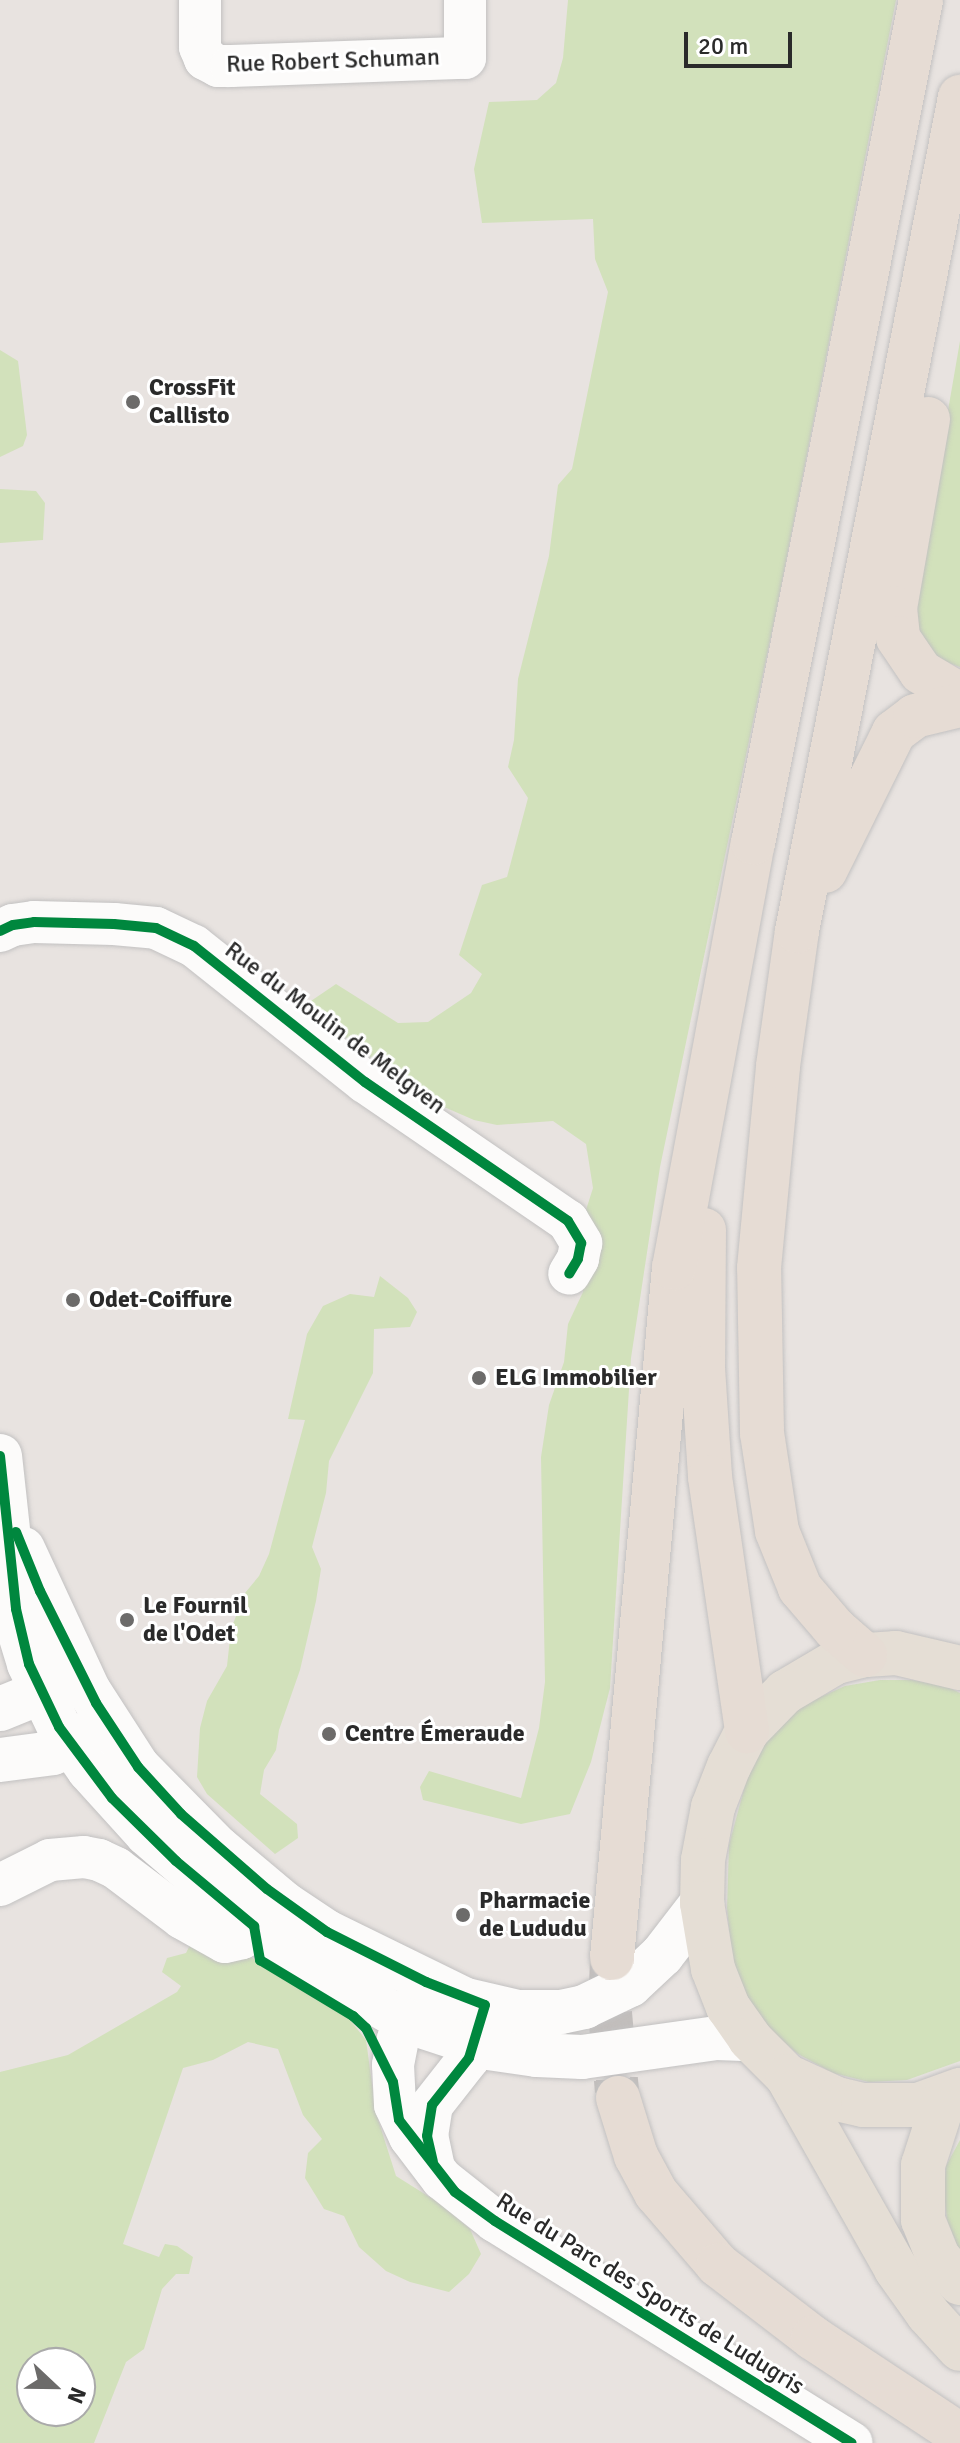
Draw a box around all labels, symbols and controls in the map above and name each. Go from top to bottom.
scale bar [688,16,796,66]
text: 20 m [698,31,748,61]
street label: Rue Robert Schuman [226,43,440,79]
place label: CrossFit Callisto [149,374,236,430]
marker: CrossFit Callisto [124,393,142,411]
street label: Rue du Moulin de Melgven [219,936,451,1120]
place label: Odet-Coiffure [89,1286,232,1314]
marker: Odet-Coiffure [64,1291,82,1309]
place label: ELG Immobilier [495,1364,657,1392]
marker: ELG Immobilier [470,1369,488,1387]
place label: Le Fournil de l'Odet [143,1592,248,1648]
marker: Le Fournil de l'Odet [118,1611,136,1629]
place label: Centre Émeraude [345,1720,525,1748]
marker: Centre Émeraude [320,1725,338,1743]
place label: Pharmacie de Lududu [479,1887,590,1943]
marker: Pharmacie de Lududu [454,1906,472,1924]
street label: Rue du Parc des Sports de Ludugris [491,2187,809,2401]
north arrow [16,2347,96,2427]
text: N [61,2383,92,2408]

